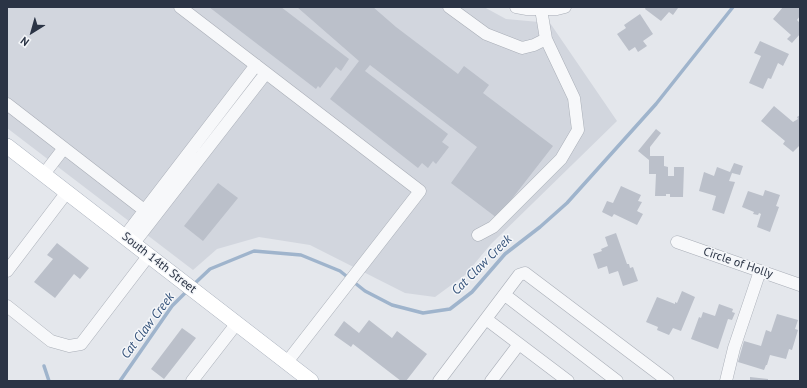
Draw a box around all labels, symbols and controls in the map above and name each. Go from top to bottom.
north arrow [12,12,52,52]
text: N [18,34,32,49]
street label: South 14th Street [119,229,199,297]
water label: Cat Claw Creek [449,232,515,298]
street label: Circle of Holly [701,244,775,282]
water label: Cat Claw Creek [118,290,178,362]

